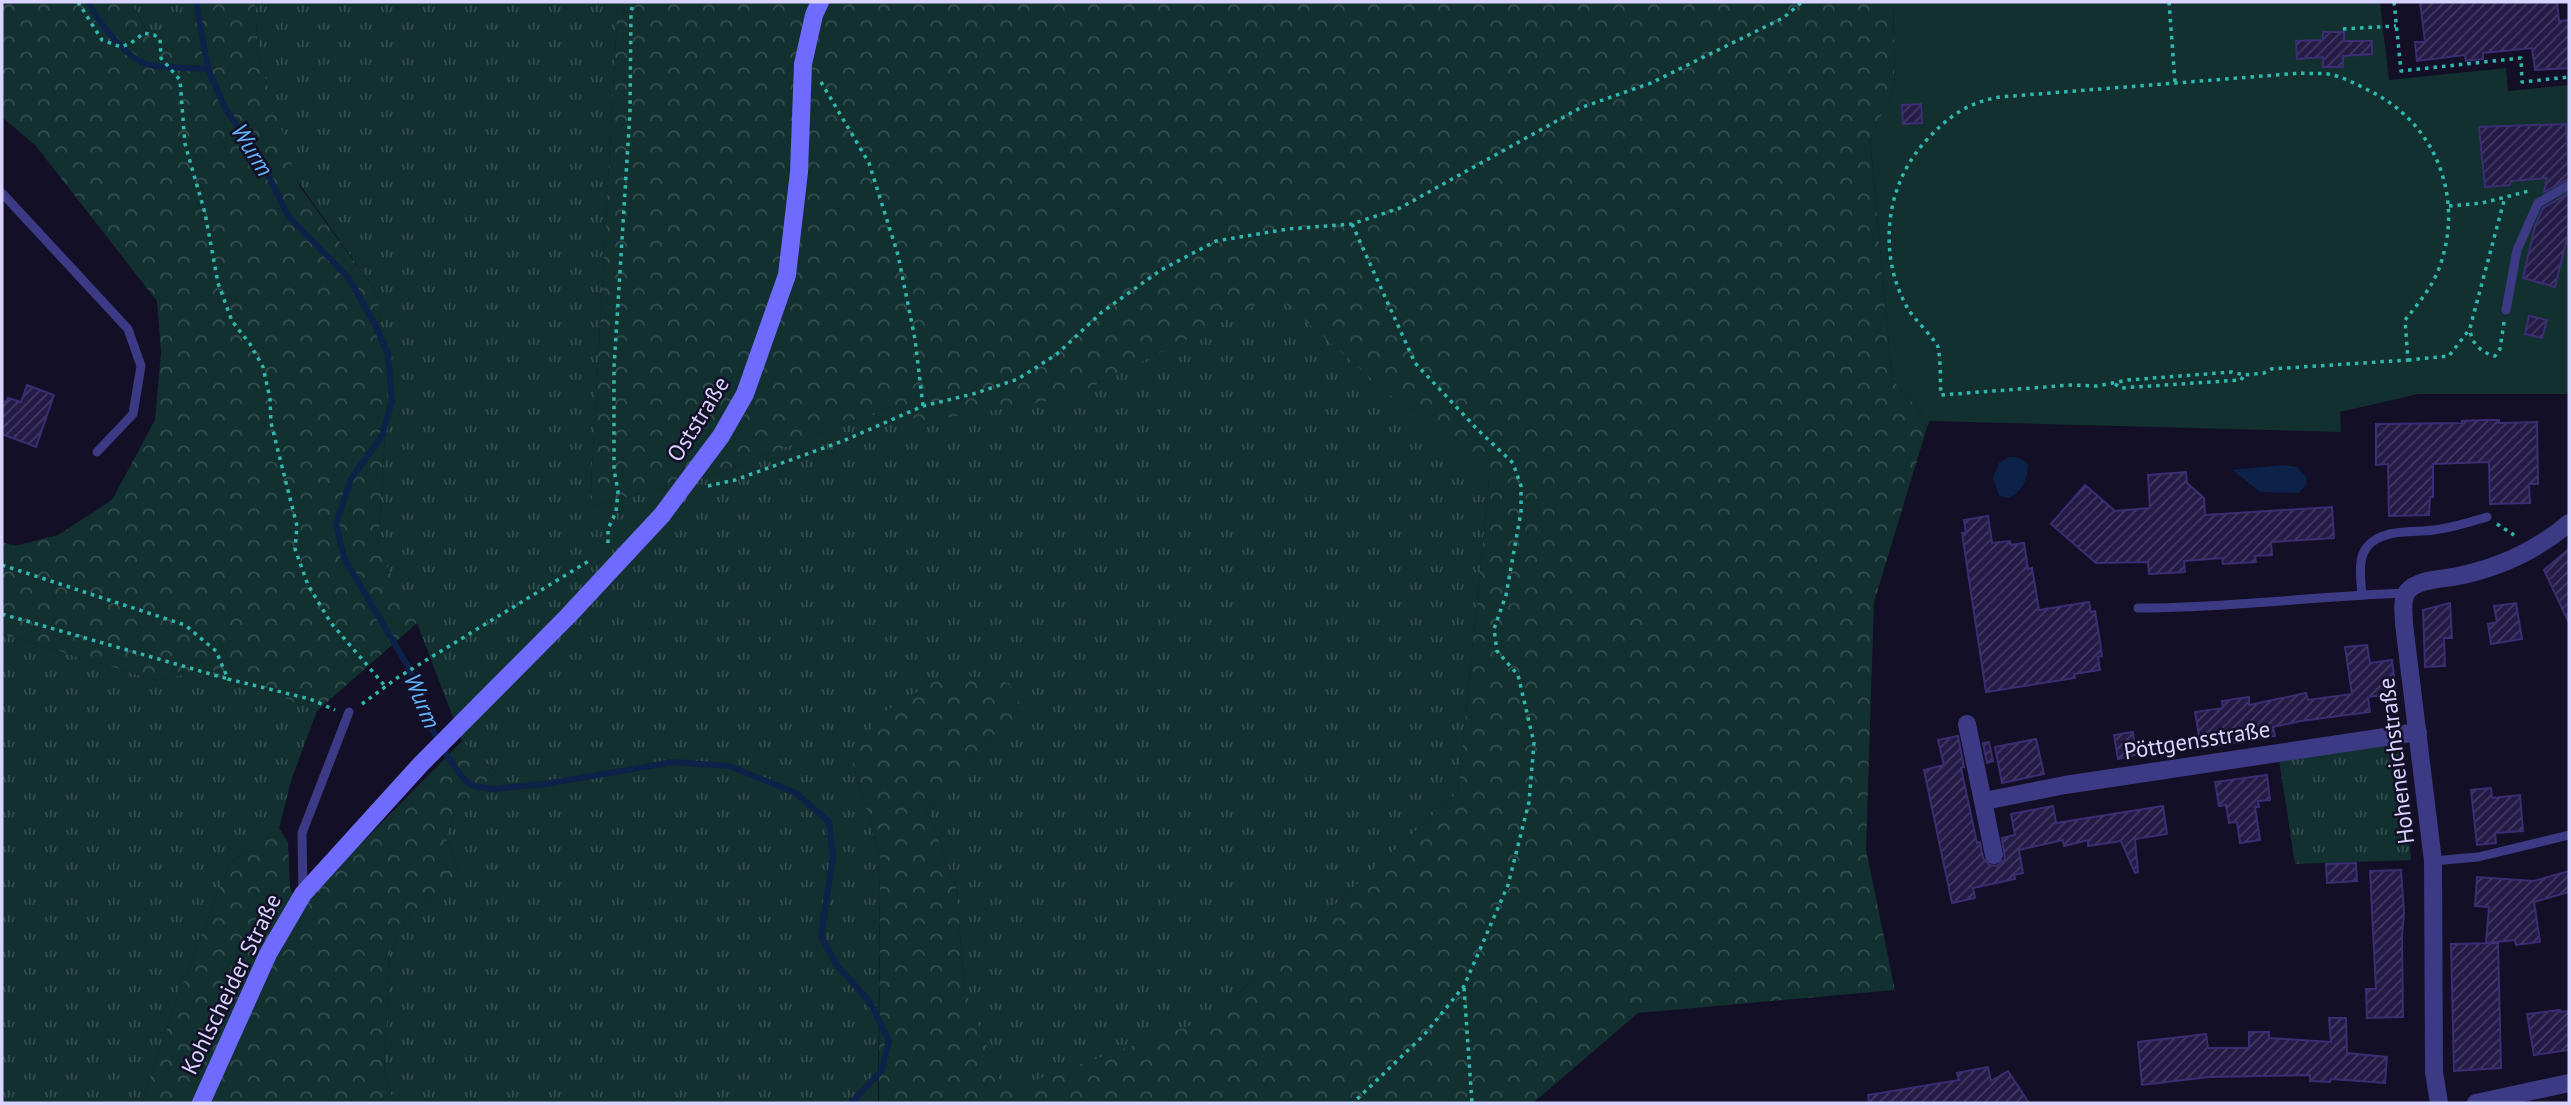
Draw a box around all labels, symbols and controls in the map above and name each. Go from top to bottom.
water label: Wurm [224,117,281,182]
street label: Oststraße [660,371,735,467]
water label: Wurm [397,669,448,733]
street label: Hoheneichstraße [2371,676,2420,846]
street label: Pöttgensstraße [2122,714,2272,765]
street label: Kohlscheider Straße [174,889,287,1079]

